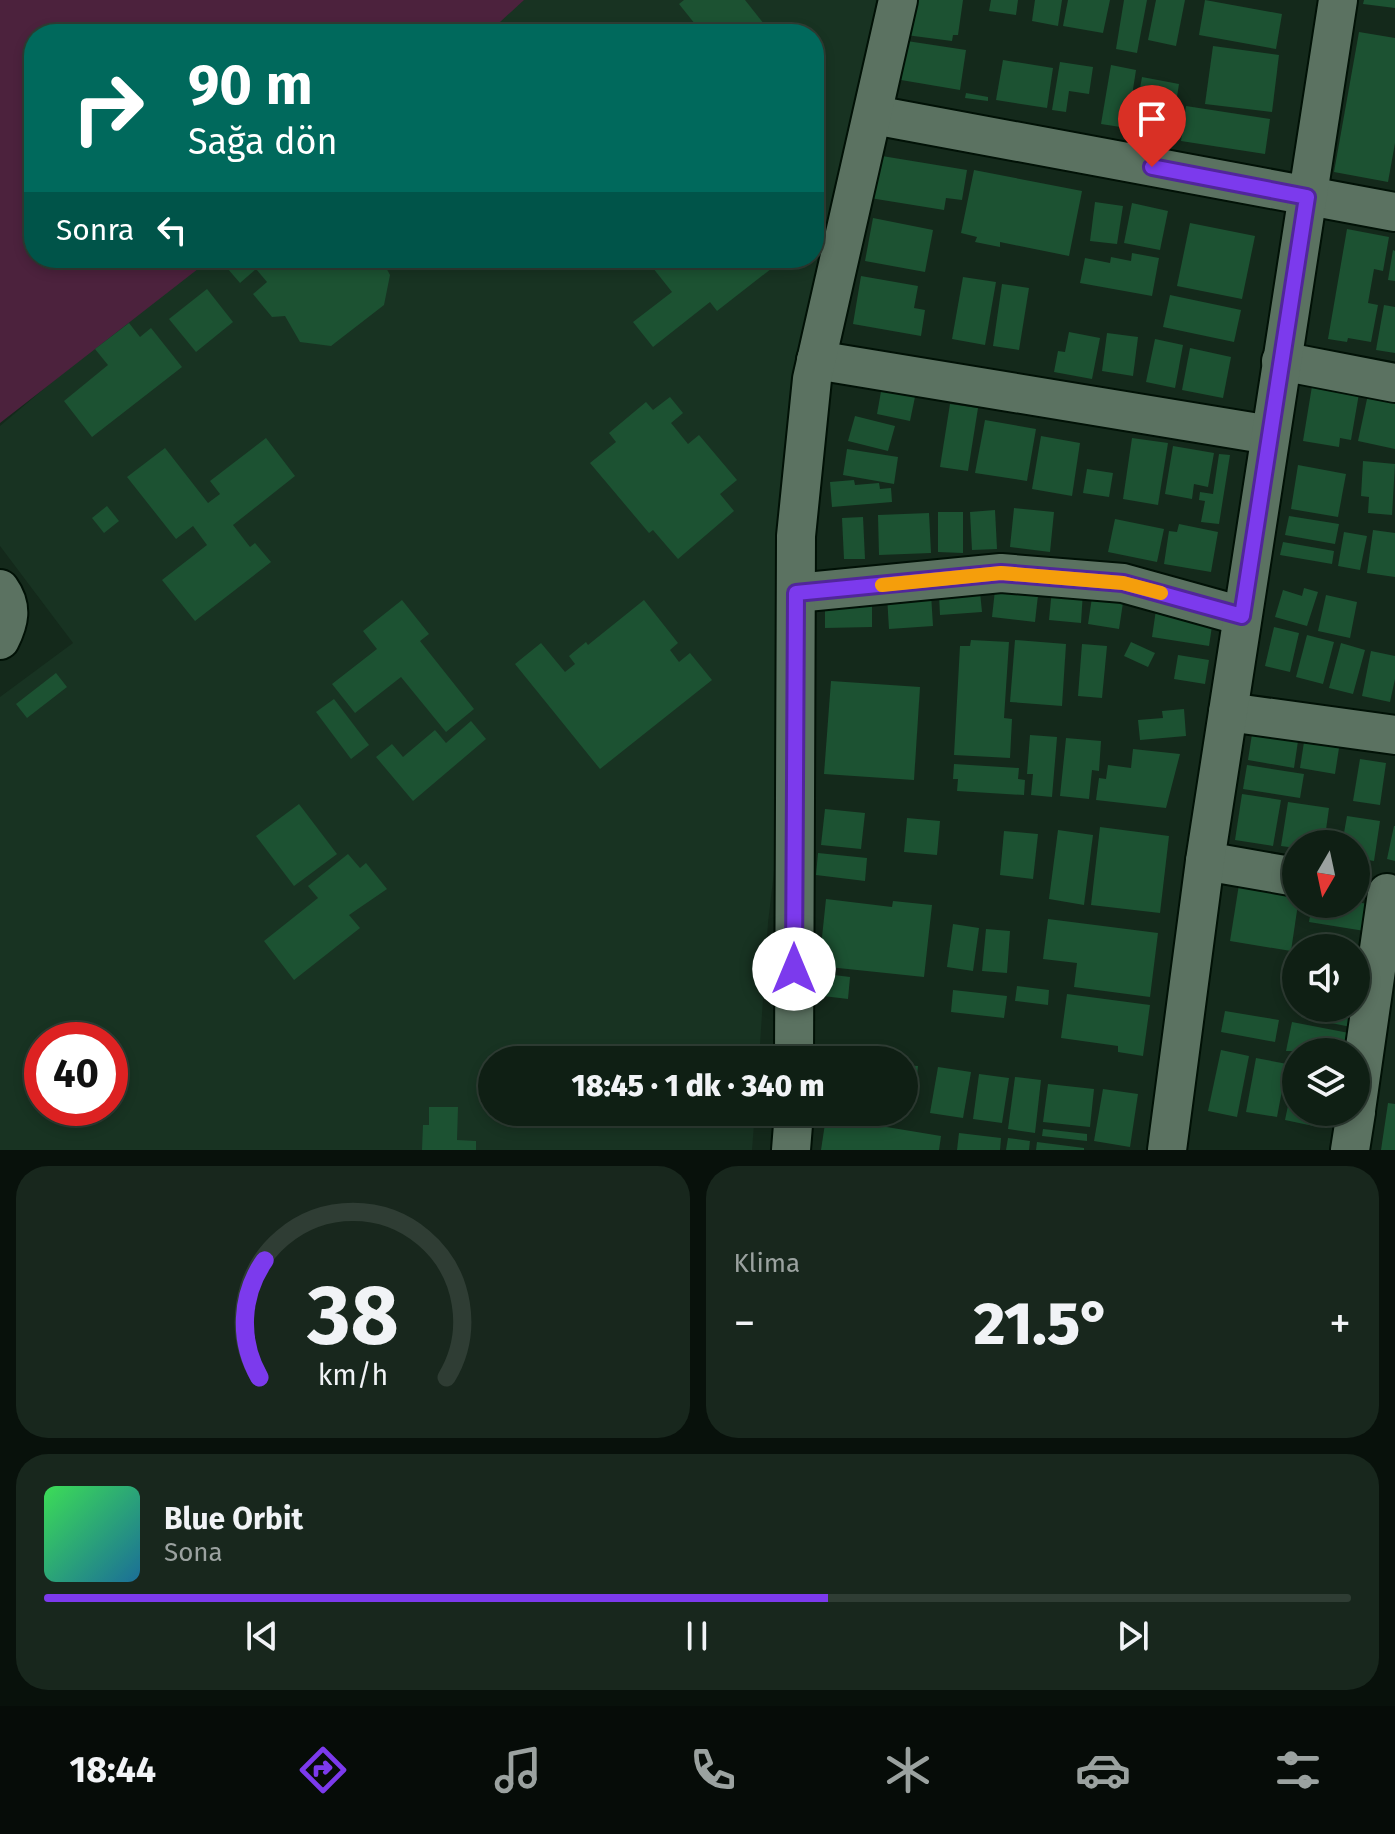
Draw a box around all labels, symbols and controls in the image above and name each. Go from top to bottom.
text: 90 m [188,52,313,119]
icon: right [56,56,160,160]
pin [1118,85,1186,167]
icon: arrive [1130,97,1174,141]
text: Sağa dön [188,120,338,164]
icon: left [150,208,194,252]
text: Sonra [56,212,134,248]
north arrow [1282,830,1370,918]
map controls [1282,830,1370,1126]
position arrow [752,927,836,1011]
button: sound [1282,934,1370,1022]
speed limit sign: 40 [24,1022,128,1126]
button: layers [1282,1038,1370,1126]
text: 18:45 · 1 dk · 340 m [572,1068,824,1104]
text: Klima [734,1248,800,1279]
text: 38 [306,1266,399,1366]
text: 21.5° [974,1288,1111,1360]
text: − [734,1297,756,1350]
text: + [1329,1297,1351,1350]
text: km/h [317,1358,388,1393]
text: Blue Orbit [164,1501,303,1537]
text: Sona [164,1537,223,1568]
icon: previous [240,1614,284,1658]
icon: pause [675,1614,719,1658]
icon: next [1111,1614,1155,1658]
icon: directions [295,1742,351,1798]
icon: music [490,1742,546,1798]
icon: phone [685,1742,741,1798]
icon: climate [880,1742,936,1798]
icon: car [1075,1742,1131,1798]
icon: filters [1270,1742,1326,1798]
text: 18:44 [69,1748,156,1792]

